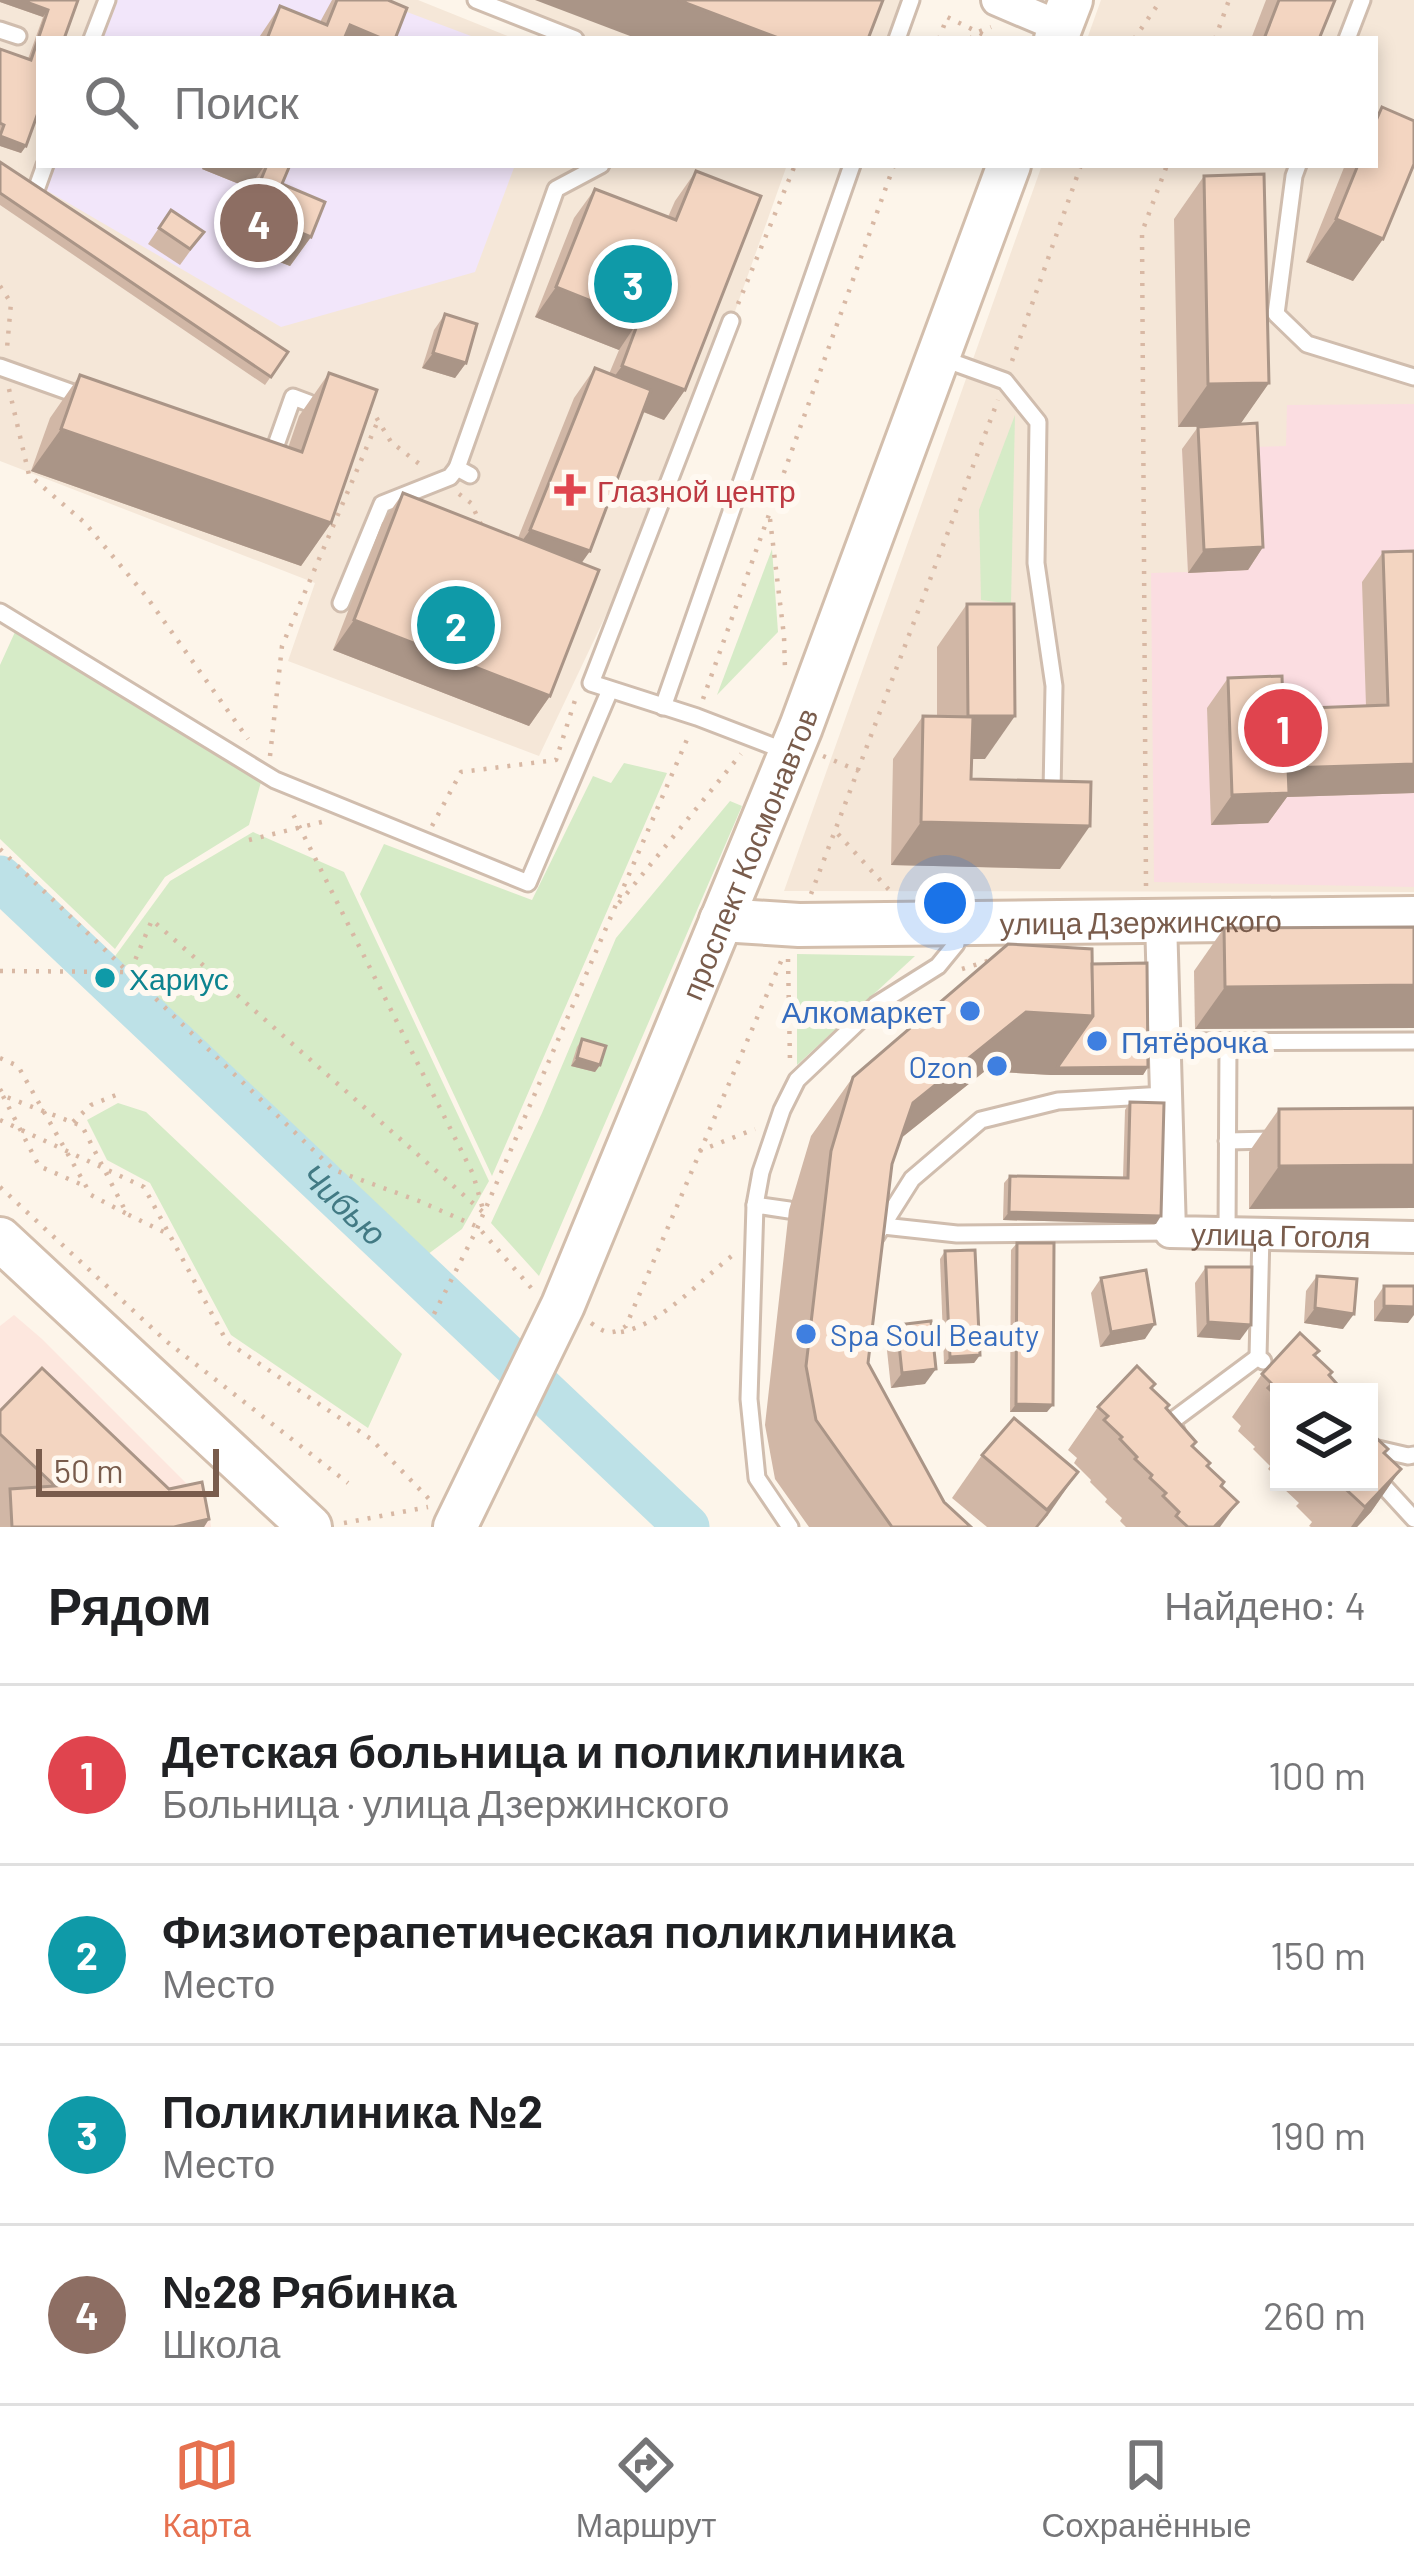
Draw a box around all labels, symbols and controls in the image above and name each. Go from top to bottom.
search box [36,36,1378,168]
icon: search [78,69,144,135]
text: Поиск [174,74,299,128]
pin: 4 [220,178,298,268]
pin: 3 [594,239,672,329]
place label: Глазной центр [597,472,796,508]
marker: Глазной центр [554,474,586,506]
pin: 2 [417,580,495,670]
pin: 1 [1244,683,1322,773]
street label: проспект Космонавтов [673,703,824,1005]
your location [915,873,975,933]
street label: улица Дзержинского [1000,902,1282,941]
place label: Хариус [129,960,229,996]
marker: Хариус [92,965,118,991]
place label: Алкомаркет [781,993,946,1029]
marker: Алкомаркет [957,998,983,1024]
place label: Пятёрочка [1121,1023,1268,1059]
marker: Пятёрочка [1084,1028,1110,1054]
place label: Ozon [908,1048,973,1084]
marker: Ozon [984,1053,1010,1079]
water label: Чибью [294,1154,395,1253]
street label: улица Гоголя [1191,1214,1371,1254]
place label: Spa Soul Beauty [830,1316,1039,1352]
marker: Spa Soul Beauty [793,1321,819,1347]
map controls [1270,1383,1378,1491]
button: layers [1270,1383,1378,1491]
scale bar [36,1443,219,1496]
text: 50 m [54,1450,124,1490]
text: Рядом [48,1574,212,1635]
text: Найдено: 4 [1164,1581,1366,1628]
text: Детская больница и поликлиника [162,1723,904,1777]
text: 1 [80,1751,94,1798]
text: 100 m [1268,1751,1366,1798]
text: Больница · улица Дзержинского [162,1779,729,1826]
text: Физиотерапетическая поликлиника [162,1903,955,1957]
text: 2 [76,1931,98,1978]
text: 150 m [1270,1931,1366,1978]
text: Место [162,1959,275,2006]
text: Поликлиника №2 [162,2083,543,2137]
text: 3 [76,2111,98,2158]
text: 190 m [1270,2111,1366,2158]
text: Место [162,2139,275,2186]
text: №28 Рябинка [162,2263,457,2317]
text: 4 [75,2291,99,2338]
text: 260 m [1263,2291,1366,2338]
text: Школа [162,2319,281,2366]
tab: Карта [162,2432,251,2545]
tab: Маршрут [576,2432,716,2545]
tab: Сохранённые [1041,2432,1252,2545]

